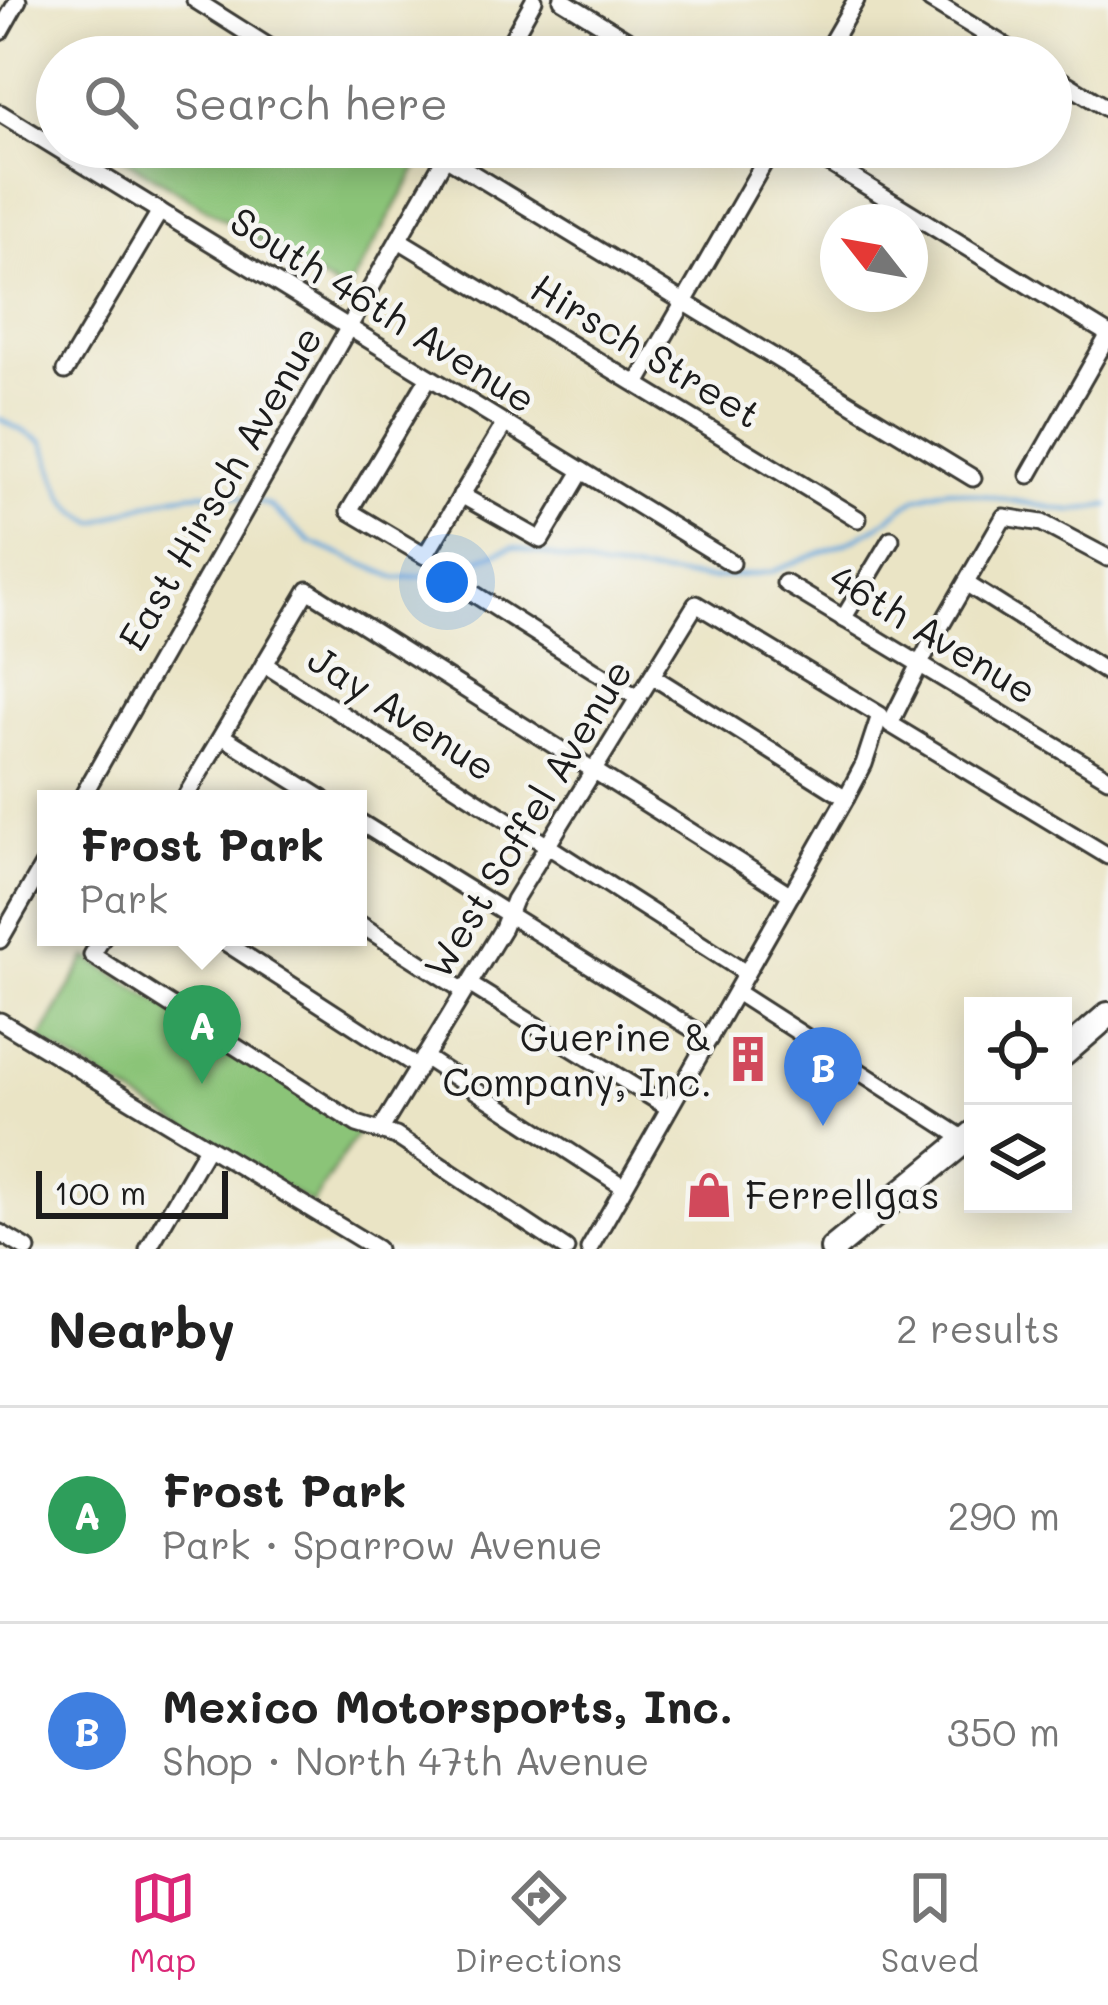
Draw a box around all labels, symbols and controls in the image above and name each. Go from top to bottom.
search box [36,36,1072,168]
icon: search [78,69,144,135]
text: Search here [174,73,448,131]
street label: South 46th Avenue [221,194,546,423]
north arrow [820,204,928,312]
street label: Hirsch Street [522,261,771,438]
street label: East Hirsch Avenue [105,316,332,658]
street label: 46th Avenue [821,551,1047,715]
your location [417,552,477,612]
street label: Jay Avenue [299,632,506,791]
street label: West Soffel Avenue [411,649,642,987]
popup [37,790,367,946]
text: Frost Park [80,814,324,872]
text: Park [80,872,168,923]
pin: A [163,985,241,1084]
map controls [964,997,1072,1213]
button: locate [964,997,1072,1105]
place label: Guerine & Company, Inc. [442,1010,712,1106]
pin: B [784,1027,862,1126]
building icon: Guerine & Company, Inc. [723,1034,773,1084]
button: layers [964,1105,1072,1213]
scale bar [36,1165,228,1218]
place label: Ferrellgas [745,1168,940,1220]
text: 100 m [54,1170,146,1213]
shop icon: Ferrellgas [684,1170,734,1220]
text: Nearby [48,1294,235,1361]
text: 2 results [896,1302,1060,1353]
text: Frost Park [162,1460,407,1518]
text: A [73,1489,101,1540]
text: 290 m [948,1489,1060,1540]
text: Park · Sparrow Avenue [162,1518,603,1569]
text: Mexico Motorsports, Inc. [162,1676,733,1734]
text: B [74,1705,100,1756]
text: 350 m [947,1705,1060,1756]
text: Shop · North 47th Avenue [162,1734,649,1785]
tab: Map [129,1865,196,1980]
tab: Directions [455,1865,622,1980]
tab: Saved [881,1865,979,1980]

